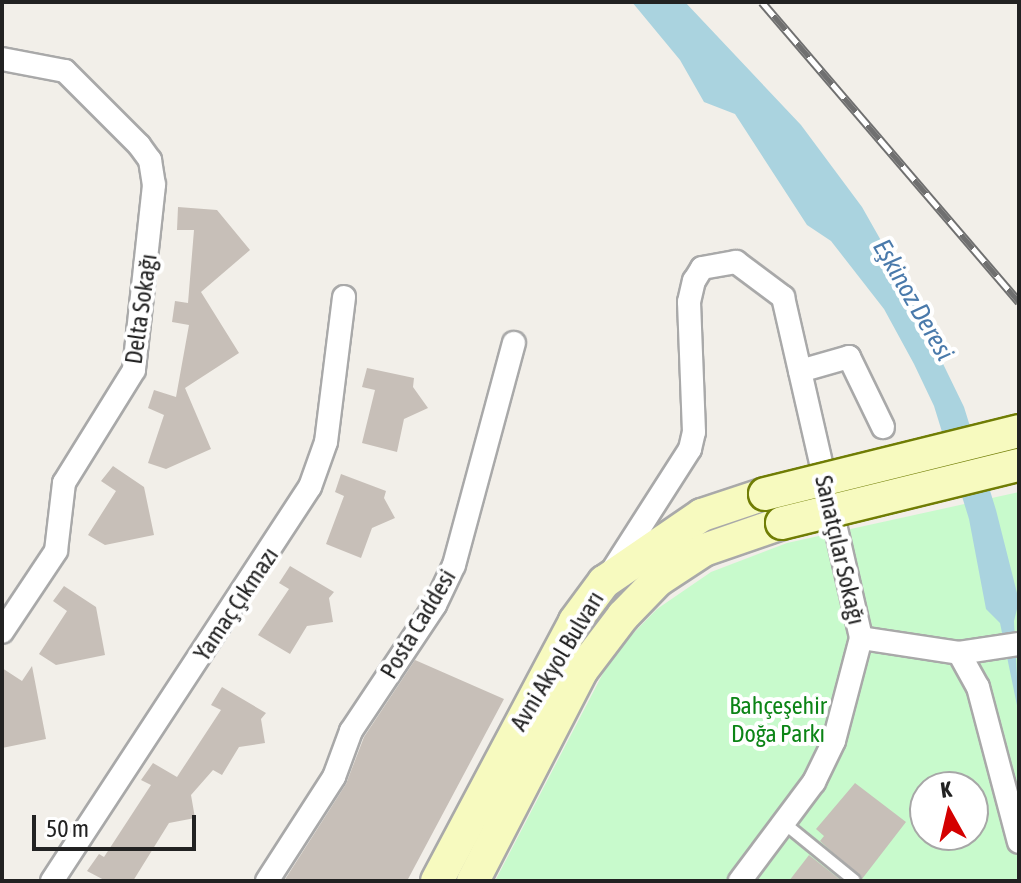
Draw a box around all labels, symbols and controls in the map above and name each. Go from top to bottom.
water label: Eşkinoz Deresi [866,234,960,366]
street label: Delta Sokağı [119,252,163,366]
street label: Sanatçılar Sokağı [809,473,871,627]
street label: Yamaç Çıkmazı [188,542,284,666]
street label: Posta Caddesi [374,564,462,684]
street label: Avni Akyol Bulvarı [504,586,610,736]
park label: Bahçeşehir Doğa Parkı [729,692,827,748]
north arrow [909,771,989,851]
text: K [939,776,953,803]
scale bar [36,799,200,849]
text: 50 m [46,815,89,842]

